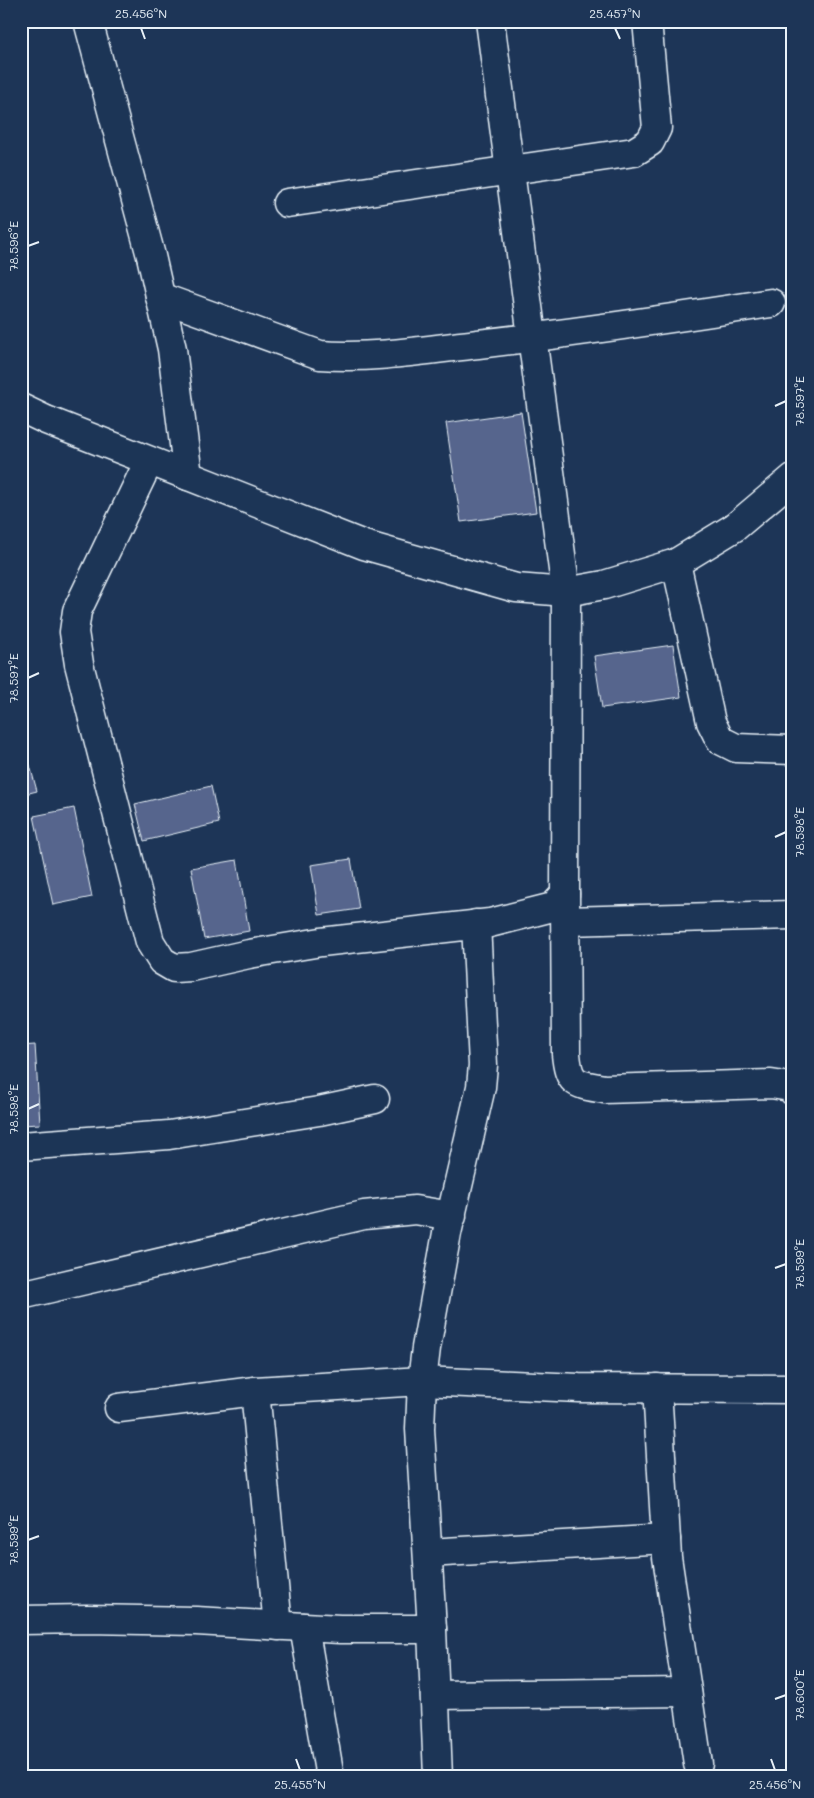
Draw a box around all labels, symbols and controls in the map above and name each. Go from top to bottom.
text: 25.456°N [115,5,167,21]
text: 25.457°N [589,5,641,21]
text: 78.596°E [5,221,21,271]
text: 78.597°E [791,376,807,426]
text: 78.597°E [5,653,21,703]
text: 78.598°E [791,807,807,857]
text: 78.598°E [5,1084,21,1134]
text: 78.599°E [791,1239,807,1289]
text: 78.599°E [5,1515,21,1565]
text: 78.600°E [791,1669,807,1721]
text: 25.455°N [274,1776,326,1792]
text: 25.456°N [749,1776,801,1792]

